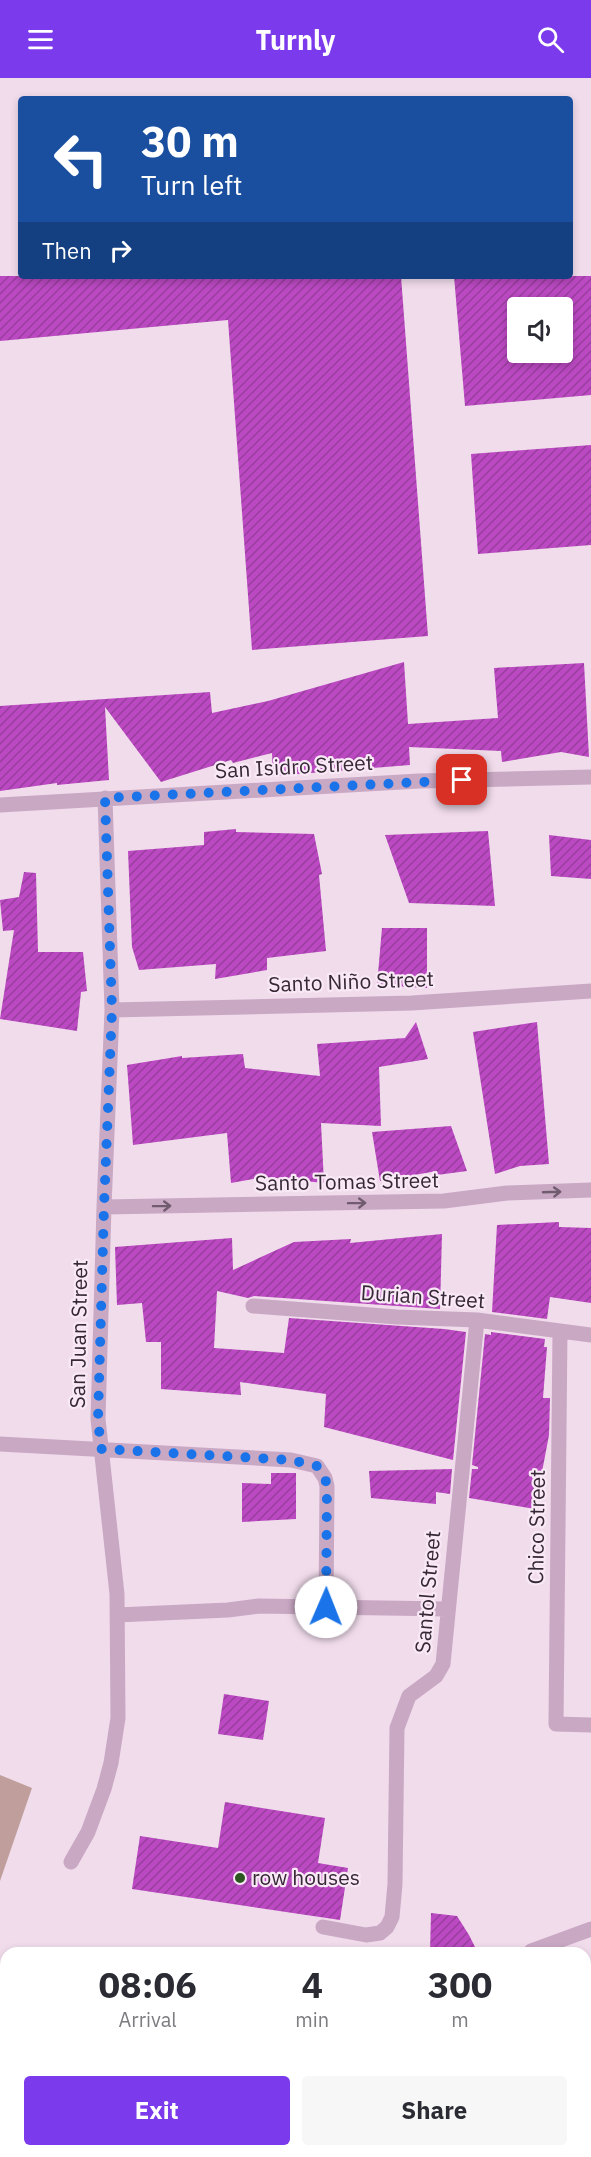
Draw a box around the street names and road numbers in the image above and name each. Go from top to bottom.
street label: San Isidro Street [214,748,374,784]
street label: Santo Niño Street [268,964,434,998]
street label: Santo Tomas Street [255,1165,439,1197]
street label: San Juan Street [63,1259,93,1409]
street label: Durian Street [360,1278,486,1314]
street label: Chico Street [521,1469,551,1585]
street label: Santol Street [408,1530,446,1654]

